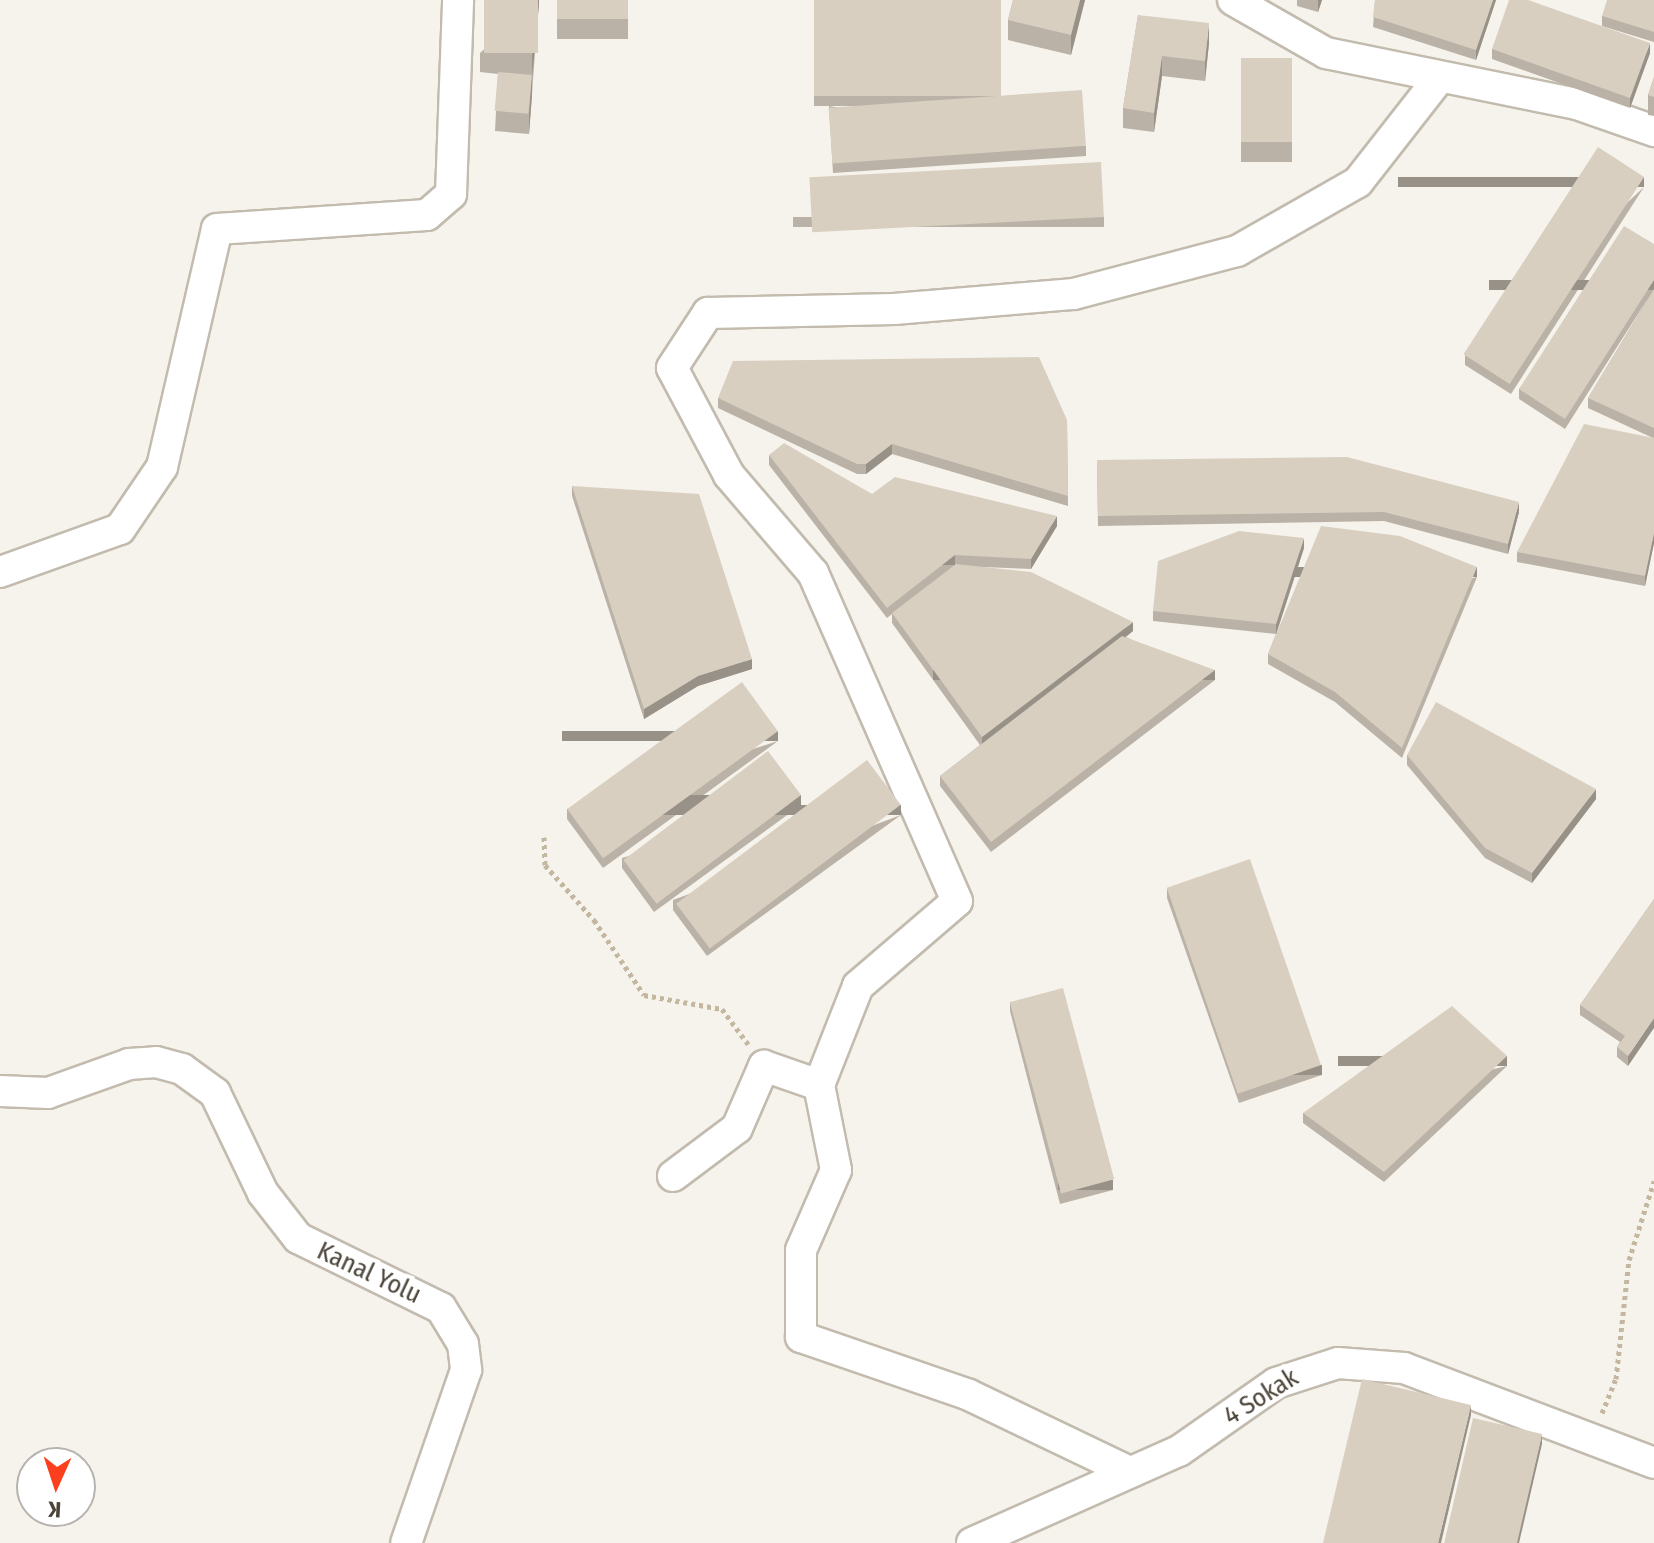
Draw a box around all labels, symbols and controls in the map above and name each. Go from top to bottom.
street label: Kanal Yolu [312,1235,426,1311]
street label: 4 Sokak [1218,1362,1304,1432]
north arrow [16,1447,96,1527]
text: K [48,1496,62,1523]

